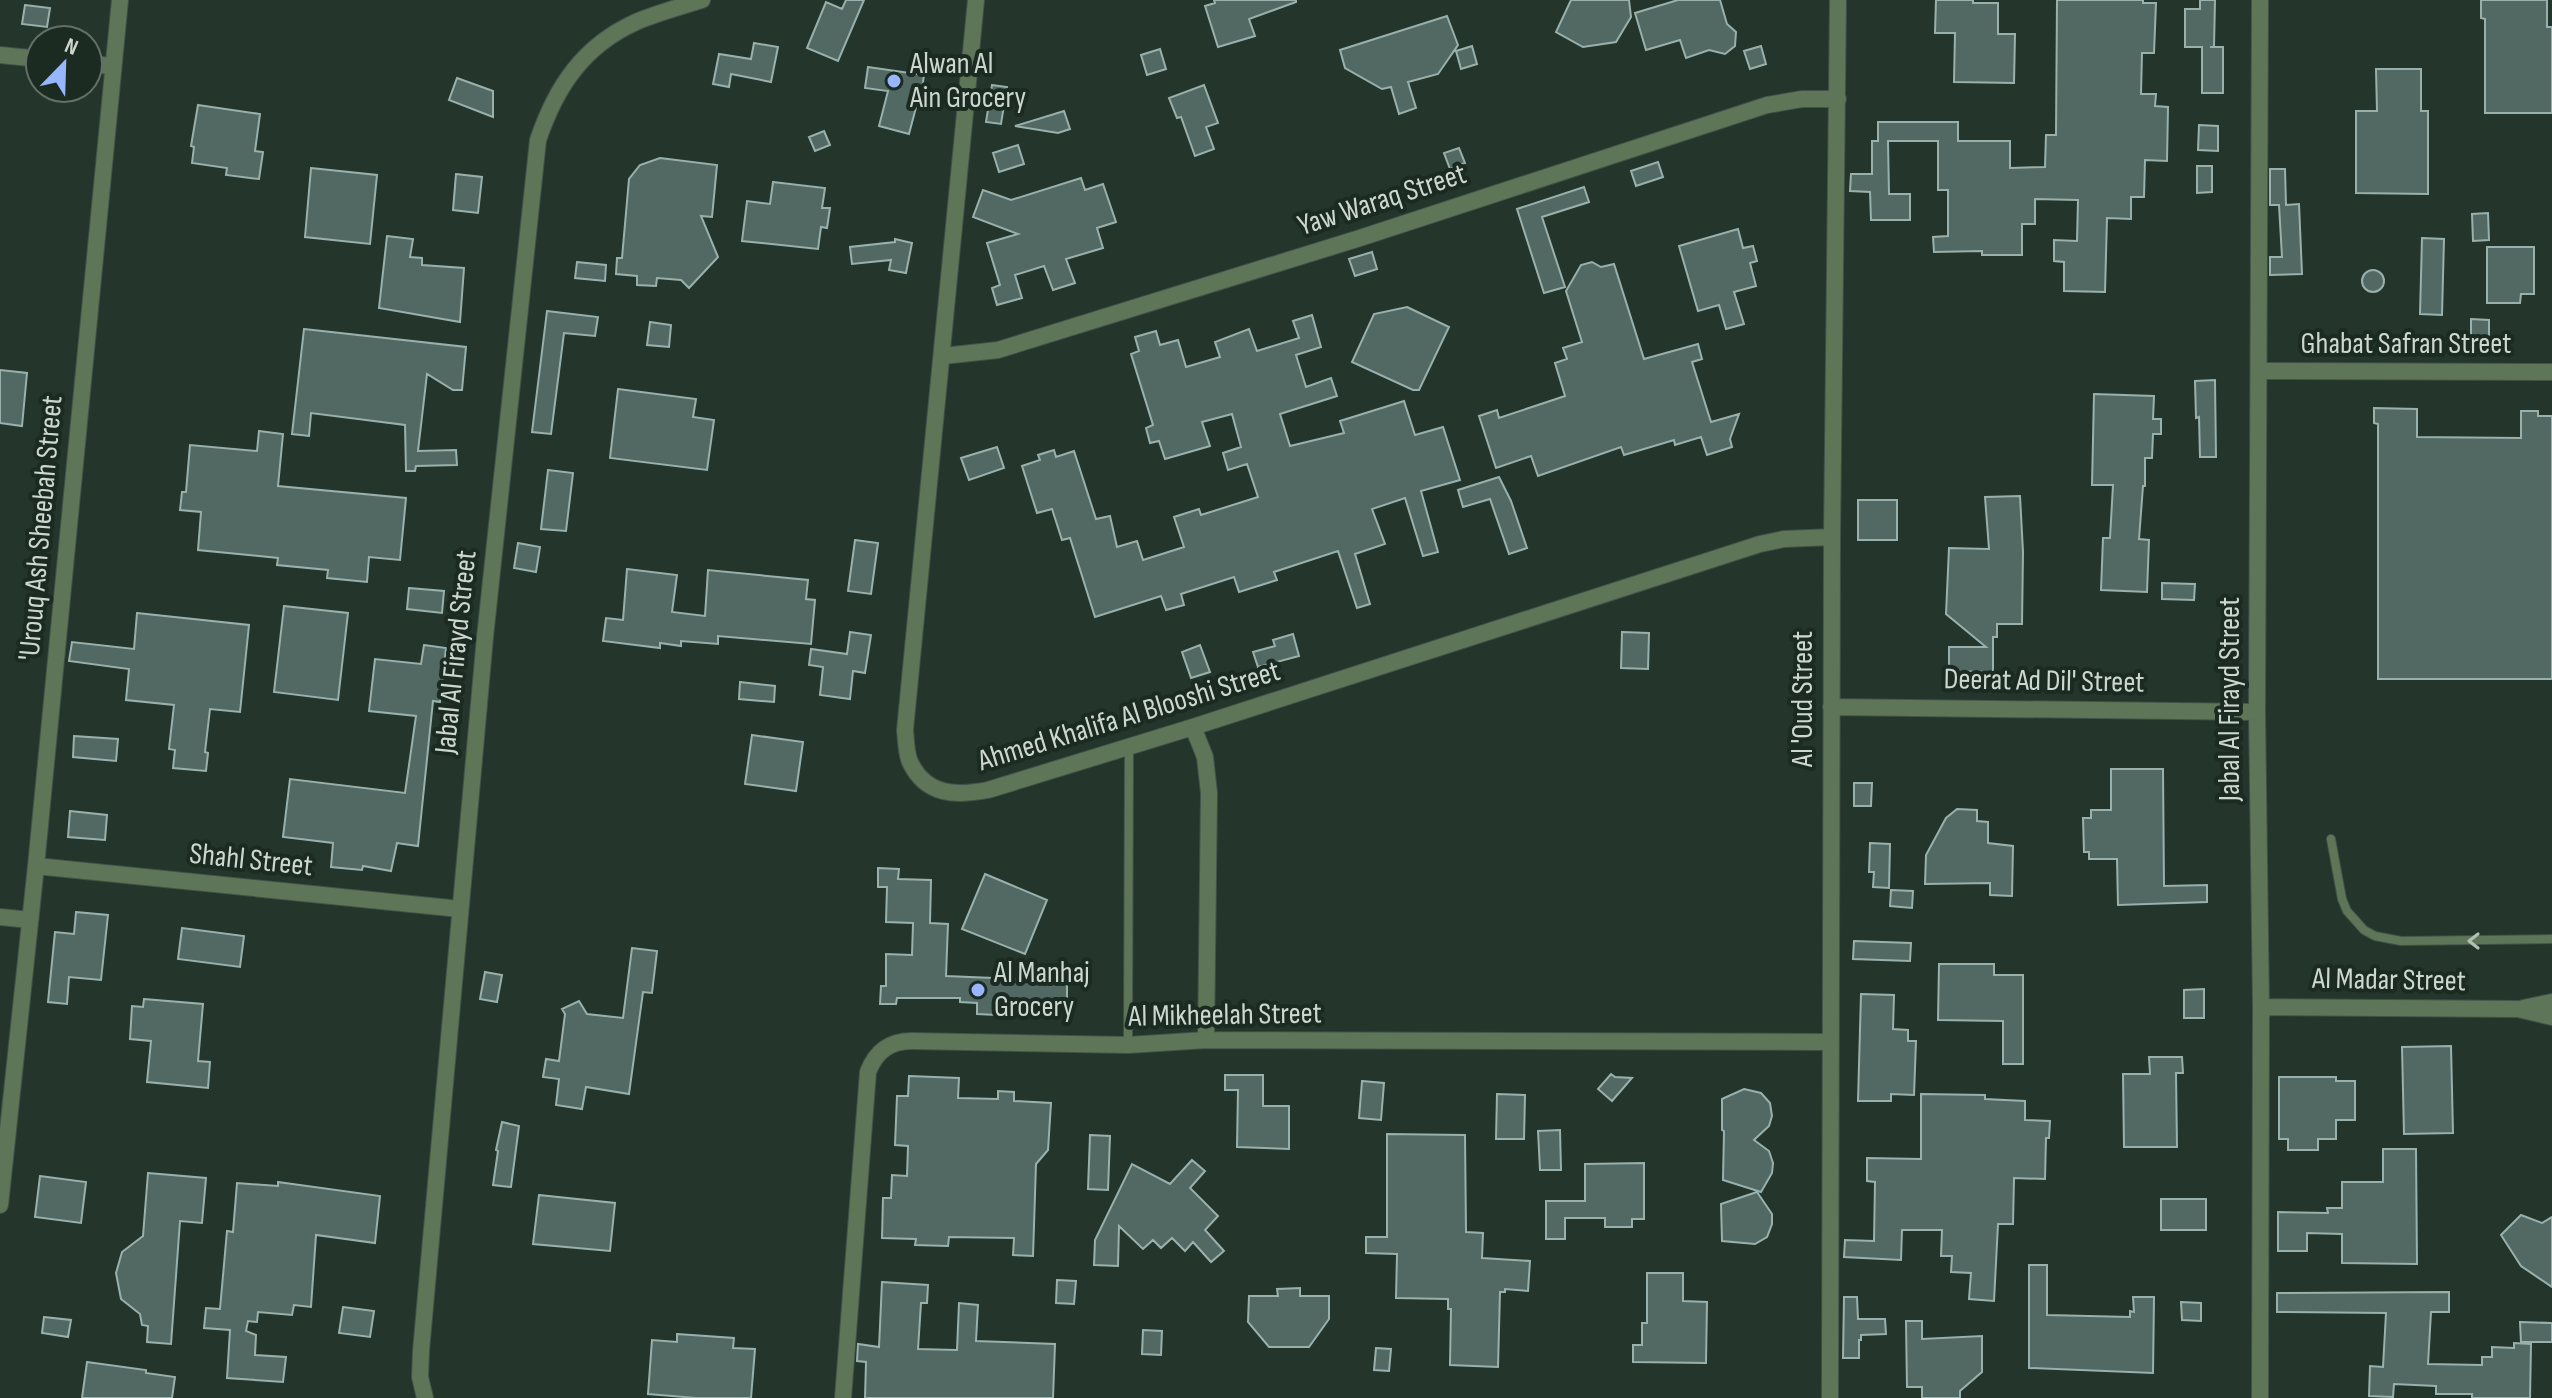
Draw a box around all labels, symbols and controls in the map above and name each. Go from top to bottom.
north arrow [24,24,104,104]
text: N [61,32,82,62]
place label: Alwan Al Ain Grocery [909,46,1026,116]
marker: Alwan Al Ain Grocery [885,72,903,90]
street label: Yaw Waraq Street [1293,156,1471,244]
street label: Ghabat Safran Street [2301,326,2511,362]
street label: 'Urouq Ash Sheebah Street [11,394,71,662]
street label: Jabal Al Firayd Street [427,548,485,757]
street label: Jabal Al Firayd Street [2212,597,2248,802]
street label: Al 'Oud Street [1785,631,1821,768]
street label: Ahmed Khalifa Al Blooshi Street [973,653,1284,779]
street label: Deerat Ad Dil' Street [1943,661,2145,701]
street label: Shahl Street [188,836,314,884]
one-way arrow [2467,932,2480,950]
place label: Al Manhaj Grocery [993,955,1090,1025]
street label: Al Madar Street [2311,961,2466,999]
marker: Al Manhaj Grocery [969,981,987,999]
street label: Al Mikheelah Street [1127,995,1322,1035]

